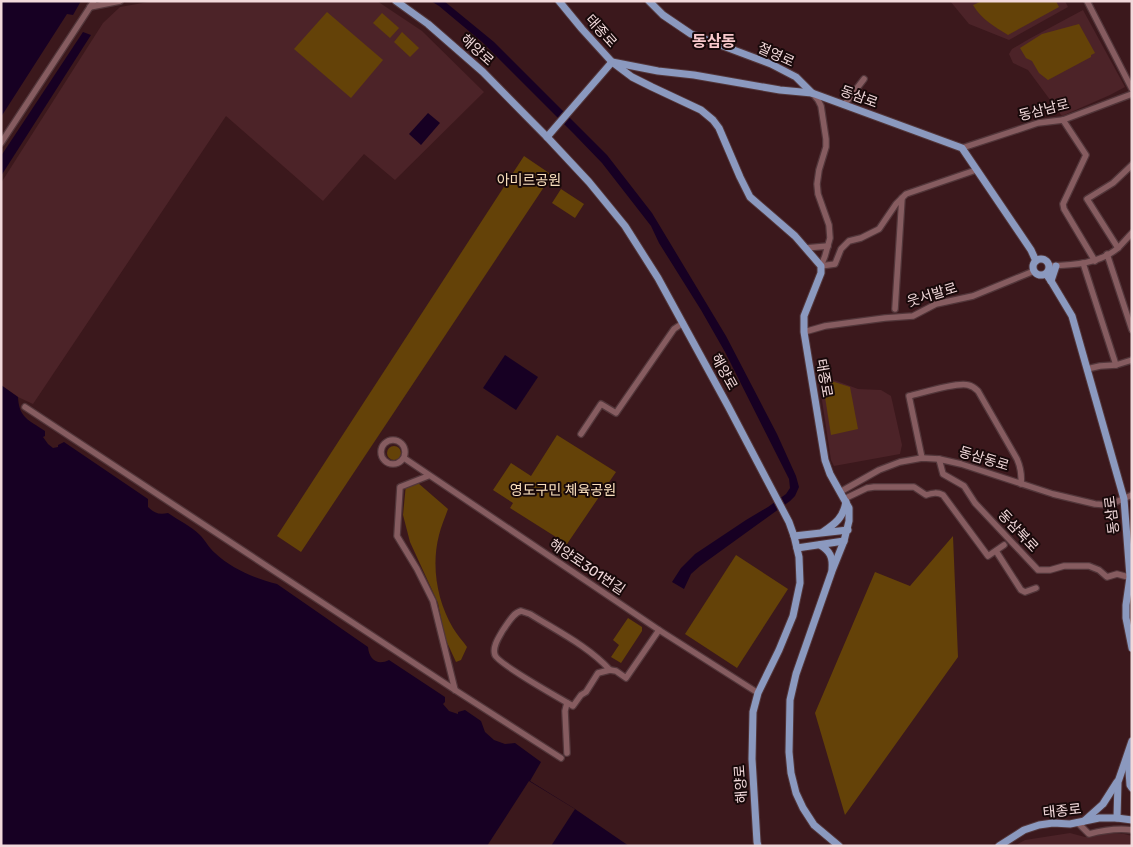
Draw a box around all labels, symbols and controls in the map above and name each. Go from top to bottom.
street label: 태종로 [582,11,620,51]
street label: 해양로 [457,31,497,69]
district label: 동삼동 [692,32,736,51]
street label: 절영로 [755,39,797,71]
street label: 동삼로 [838,82,880,112]
street label: 동삼남로 [1017,95,1071,124]
park label: 아미르공원 [497,172,561,189]
street label: 웃서발로 [905,279,959,311]
street label: 해양로 [707,351,741,393]
street label: 태종로 [812,357,836,399]
street label: 동삼동로 [957,443,1011,475]
park label: 영도구민 체육공원 [510,482,616,499]
street label: 동삼로 [1101,495,1123,535]
street label: 동삼북로 [994,506,1042,556]
street label: 해양로301번길 [546,535,628,599]
street label: 해양로 [731,764,751,804]
street label: 태종로 [1042,801,1082,821]

